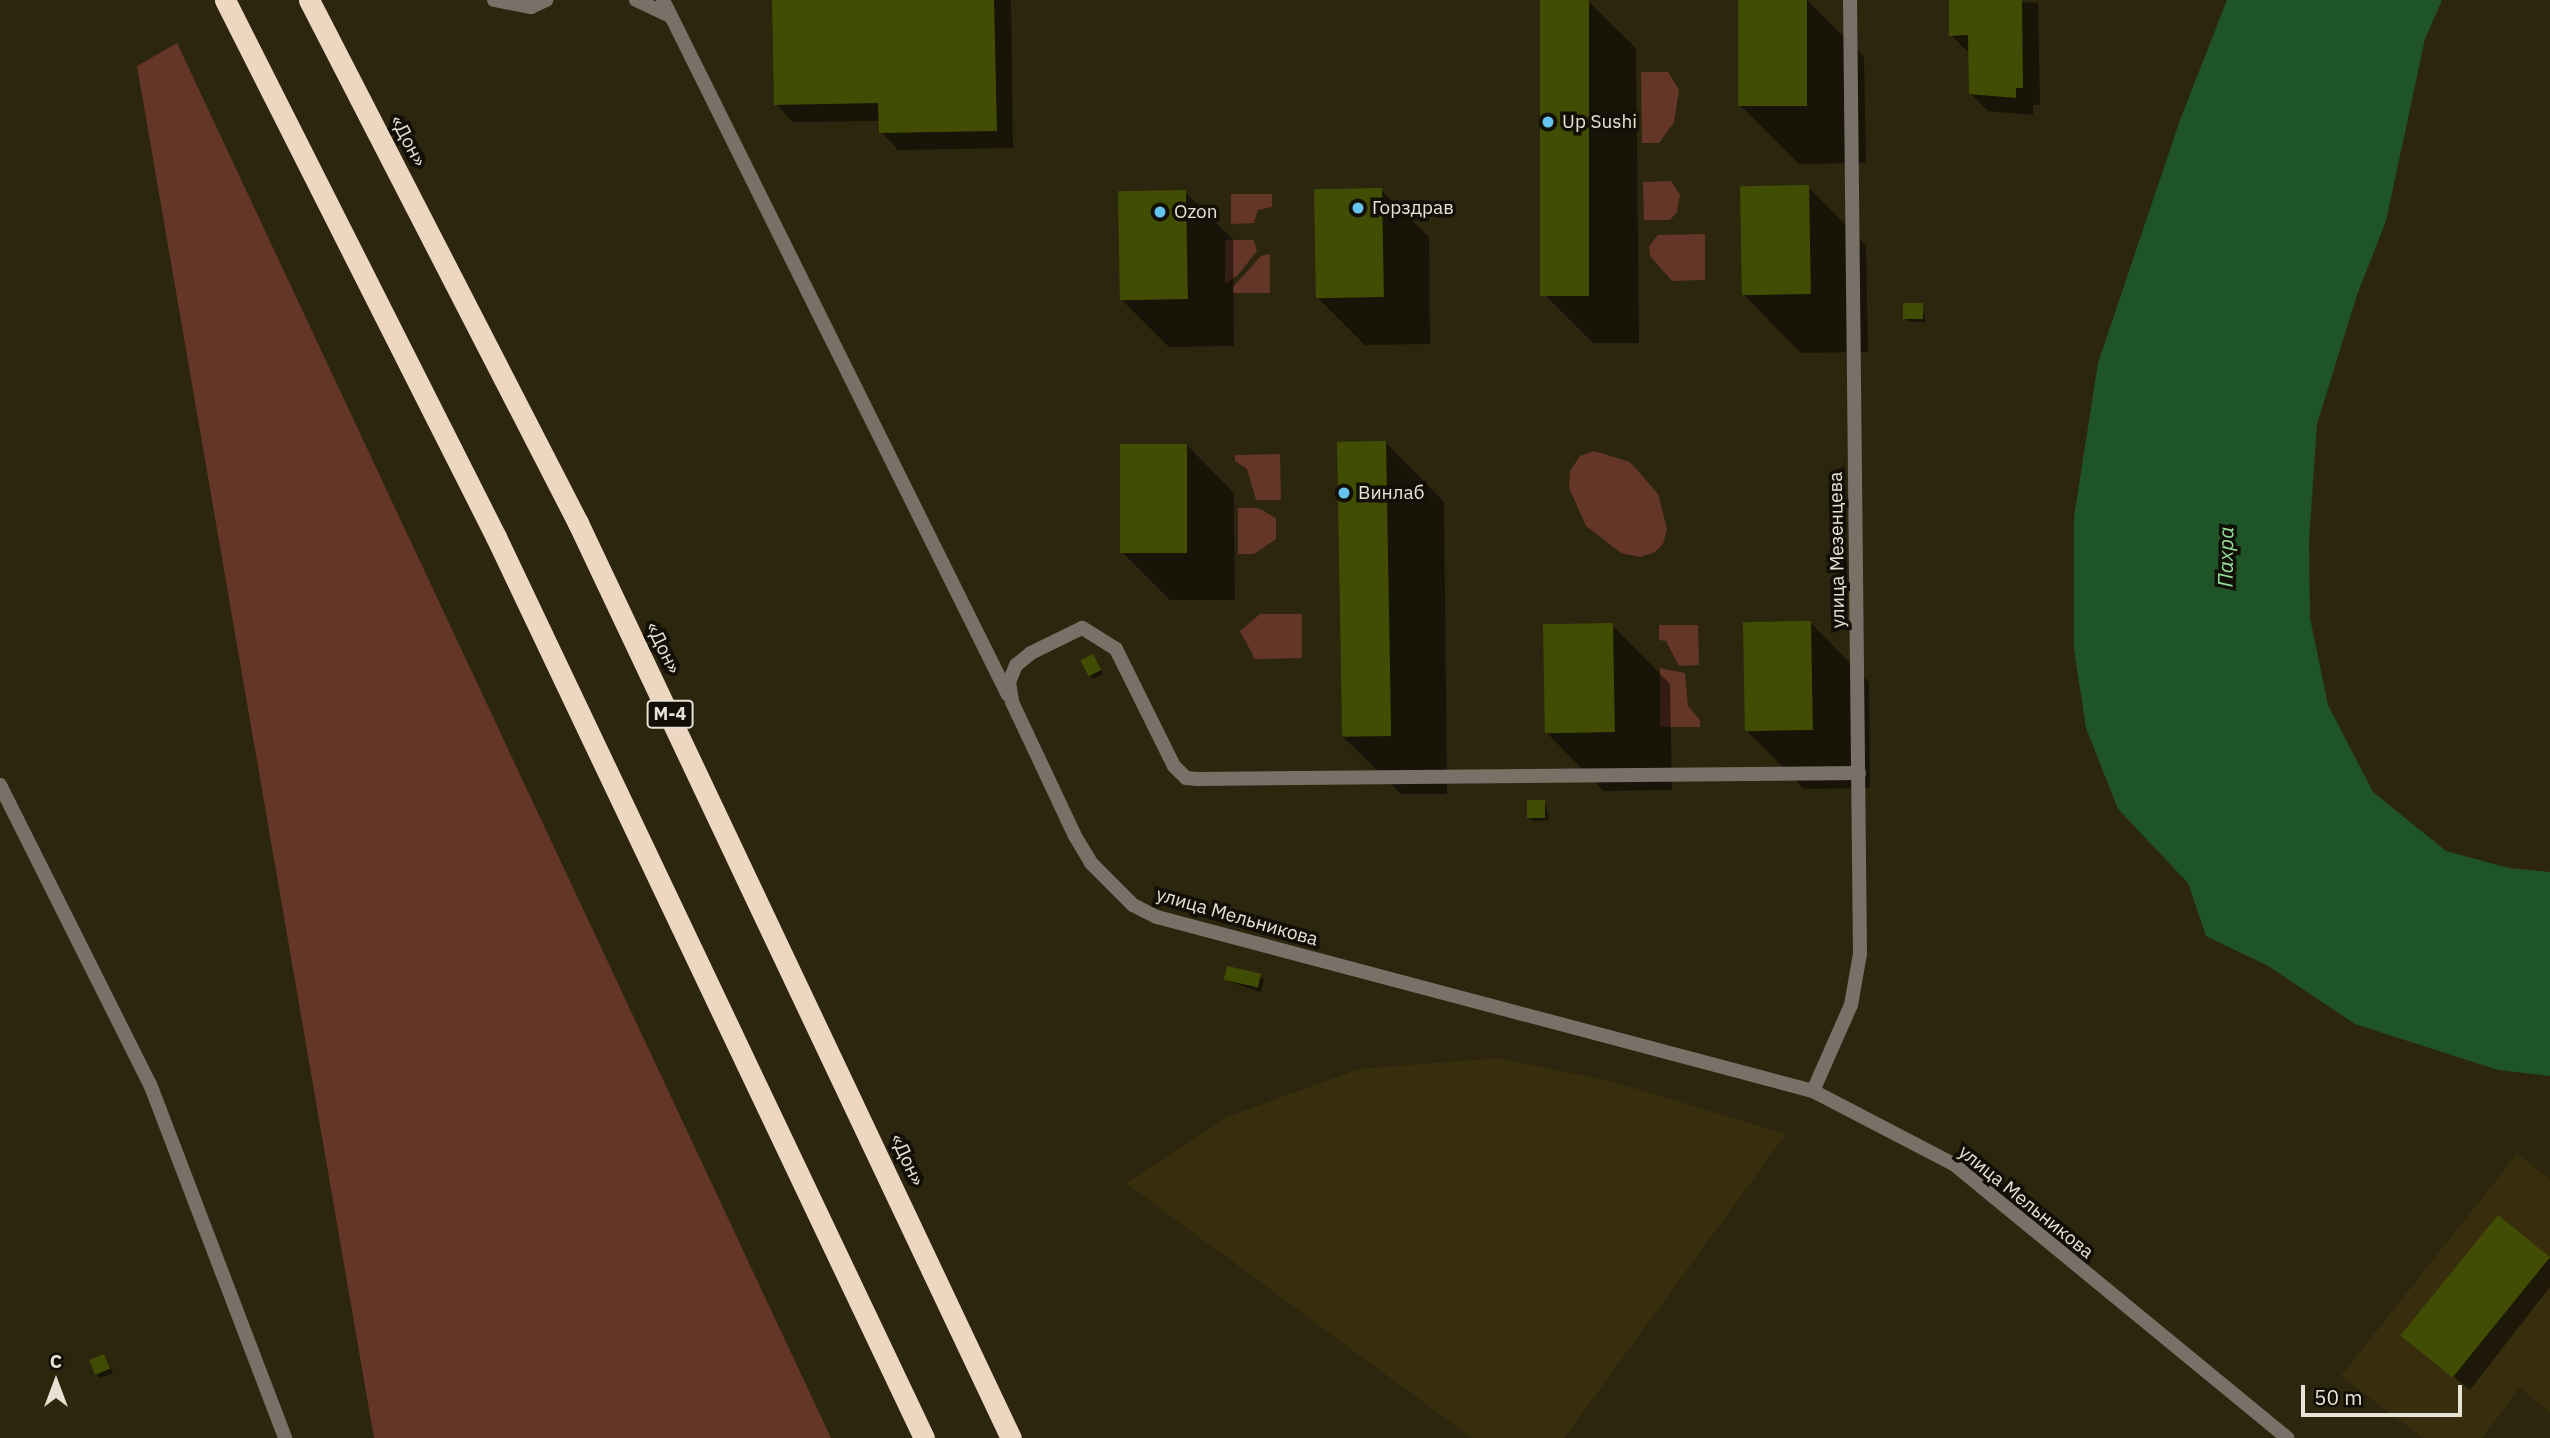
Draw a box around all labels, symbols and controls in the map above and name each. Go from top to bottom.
street label: «Дон» [385,111,431,171]
place label: Up Sushi [1562,111,1637,133]
marker: Up Sushi [1540,114,1556,130]
place label: Горздрав [1372,197,1454,219]
marker: Горздрав [1350,200,1366,216]
place label: Ozon [1174,201,1218,223]
marker: Ozon [1152,204,1168,220]
street label: улица Мезенцева [1824,472,1850,628]
place label: Винлаб [1358,482,1424,504]
marker: Винлаб [1336,485,1352,501]
water label: Пахра [2212,526,2238,588]
street label: «Дон» [641,618,685,678]
road number: М-4 [646,700,694,728]
street label: улица Мельникова [1153,883,1321,951]
street label: «Дон» [885,1130,929,1190]
street label: улица Мельникова [1954,1140,2098,1264]
north arrow [21,1347,91,1417]
text: С [50,1349,62,1373]
scale bar [2305,1372,2466,1416]
text: 50 m [2314,1383,2363,1411]

